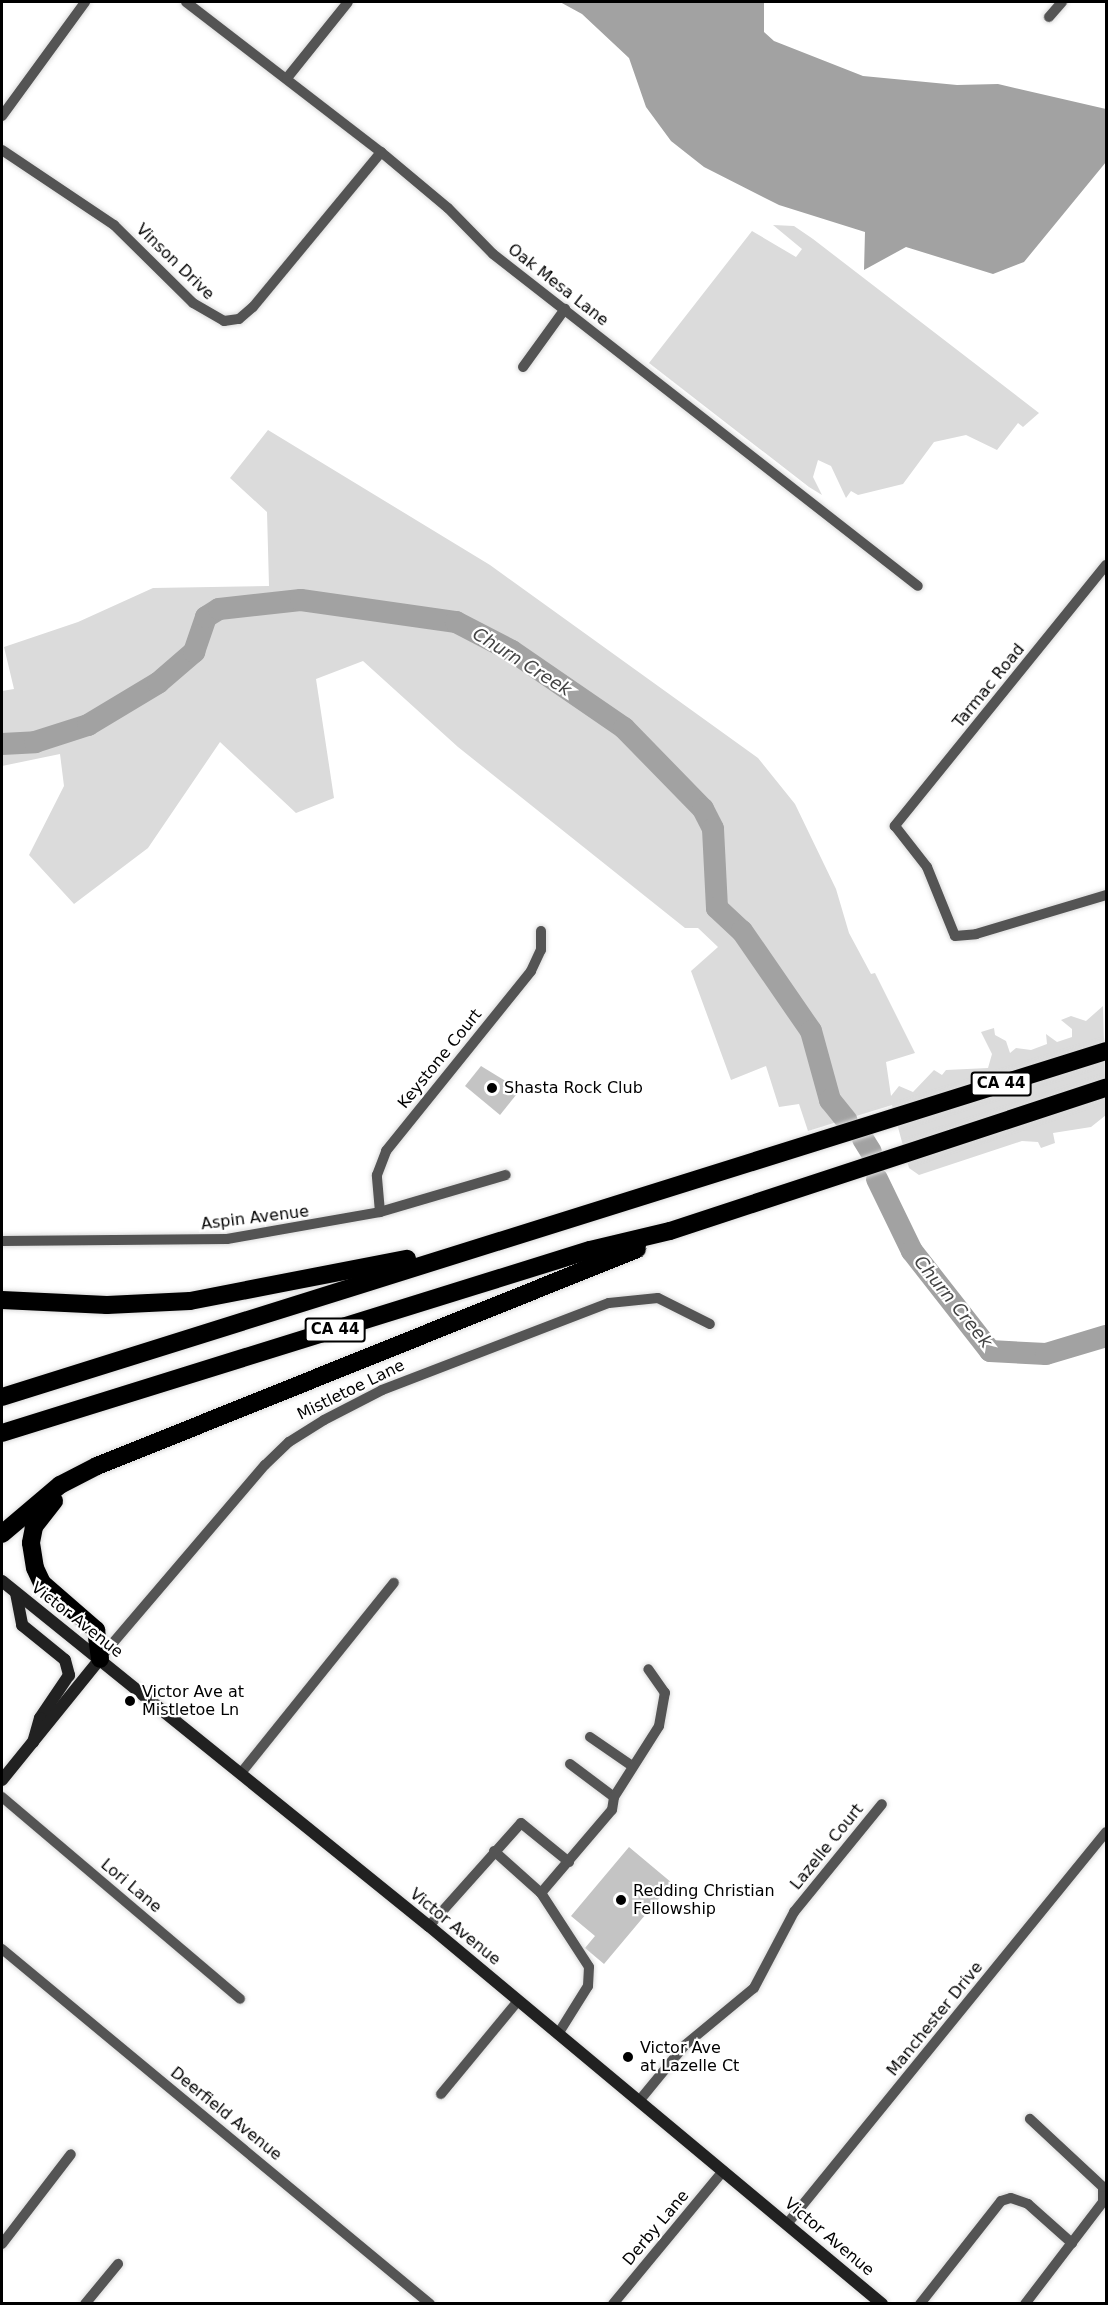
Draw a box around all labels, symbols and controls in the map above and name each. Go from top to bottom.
street label: Vinson Drive [132,220,218,304]
street label: Oak Mesa Lane [504,240,612,330]
water label: Churn Creek [469,623,575,701]
street label: Tarmac Road [949,640,1029,732]
street label: Keystone Court [394,1005,486,1113]
road number: CA 44 [970,1072,1032,1096]
place label: Shasta Rock Club [504,1078,643,1098]
marker: Shasta Rock Club [485,1081,499,1095]
street label: Aspin Avenue [200,1202,310,1234]
water label: Churn Creek [909,1252,997,1352]
road number: CA 44 [304,1318,366,1342]
street label: Mistletoe Lane [294,1356,408,1424]
street label: Victor Avenue [27,1578,127,1662]
place label: Victor Ave at Mistletoe Ln [142,1682,244,1720]
marker: Victor Ave at Mistletoe Ln [123,1694,137,1708]
street label: Lazelle Court [787,1800,867,1894]
street label: Lori Lane [97,1855,165,1917]
place label: Redding Christian Fellowship [633,1881,775,1919]
street label: Victor Avenue [406,1885,504,1969]
marker: Redding Christian Fellowship [614,1893,628,1907]
street label: Manchester Drive [883,1958,987,2080]
place label: Victor Ave at Lazelle Ct [640,2038,739,2076]
marker: Victor Ave at Lazelle Ct [621,2050,635,2064]
street label: Deerfield Avenue [166,2063,286,2165]
street label: Derby Lane [619,2187,693,2269]
street label: Victor Avenue [780,2194,878,2280]

